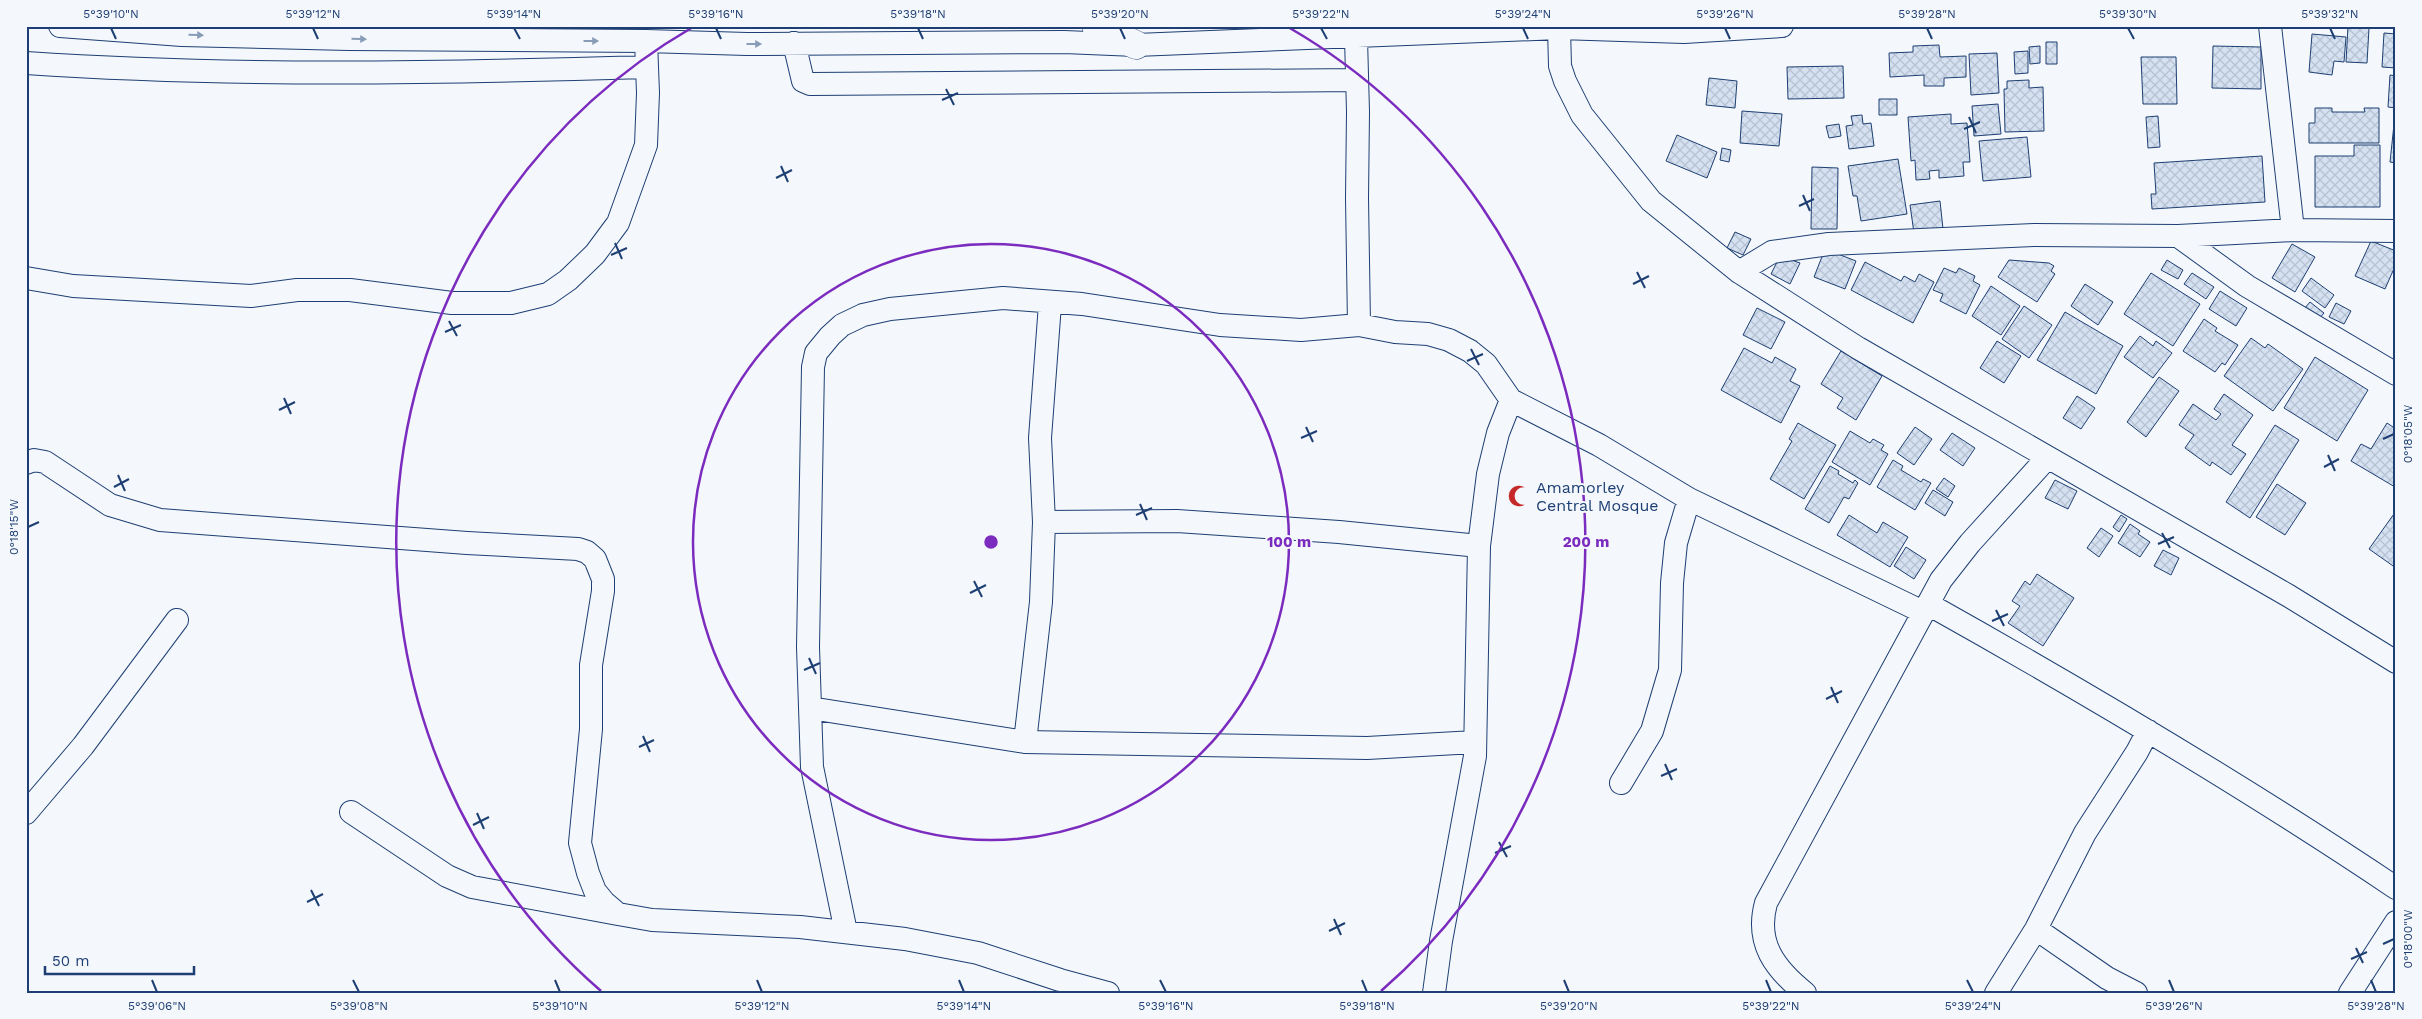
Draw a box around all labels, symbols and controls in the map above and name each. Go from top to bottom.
text: 5°39'10"N [83,7,139,21]
text: 5°39'12"N [285,7,341,21]
text: 5°39'14"N [487,7,541,21]
text: 5°39'16"N [688,7,744,21]
text: 5°39'18"N [890,7,946,21]
text: 5°39'20"N [1091,7,1149,21]
text: 5°39'22"N [1292,7,1350,21]
text: 5°39'24"N [1495,7,1551,21]
text: 5°39'26"N [1696,7,1754,21]
text: 5°39'28"N [1898,7,1956,21]
text: 5°39'30"N [2099,7,2157,21]
text: 5°39'32"N [2301,7,2359,21]
one-way arrow [189,32,205,40]
one-way arrow [351,35,367,43]
one-way arrow [583,37,599,45]
one-way arrow [746,40,762,48]
text: 0°18'05"W [2401,404,2415,463]
place label: Amamorley Central Mosque [1536,478,1659,515]
mosque icon: Amamorley Central Mosque [1506,483,1532,509]
text: 0°18'15"W [7,499,21,555]
centre of rings [982,533,1000,551]
text: 100 m [1267,533,1311,551]
text: 200 m [1563,533,1609,551]
text: 0°18'00"W [2401,909,2415,969]
scale bar [45,944,194,976]
text: 50 m [52,952,89,970]
text: 5°39'06"N [128,999,186,1013]
text: 5°39'08"N [330,999,388,1013]
text: 5°39'10"N [532,999,588,1013]
text: 5°39'12"N [734,999,790,1013]
text: 5°39'14"N [937,999,991,1013]
text: 5°39'16"N [1138,999,1194,1013]
text: 5°39'18"N [1339,999,1395,1013]
text: 5°39'20"N [1540,999,1598,1013]
text: 5°39'22"N [1742,999,1800,1013]
text: 5°39'24"N [1945,999,2001,1013]
text: 5°39'26"N [2145,999,2203,1013]
text: 5°39'28"N [2347,999,2405,1013]

